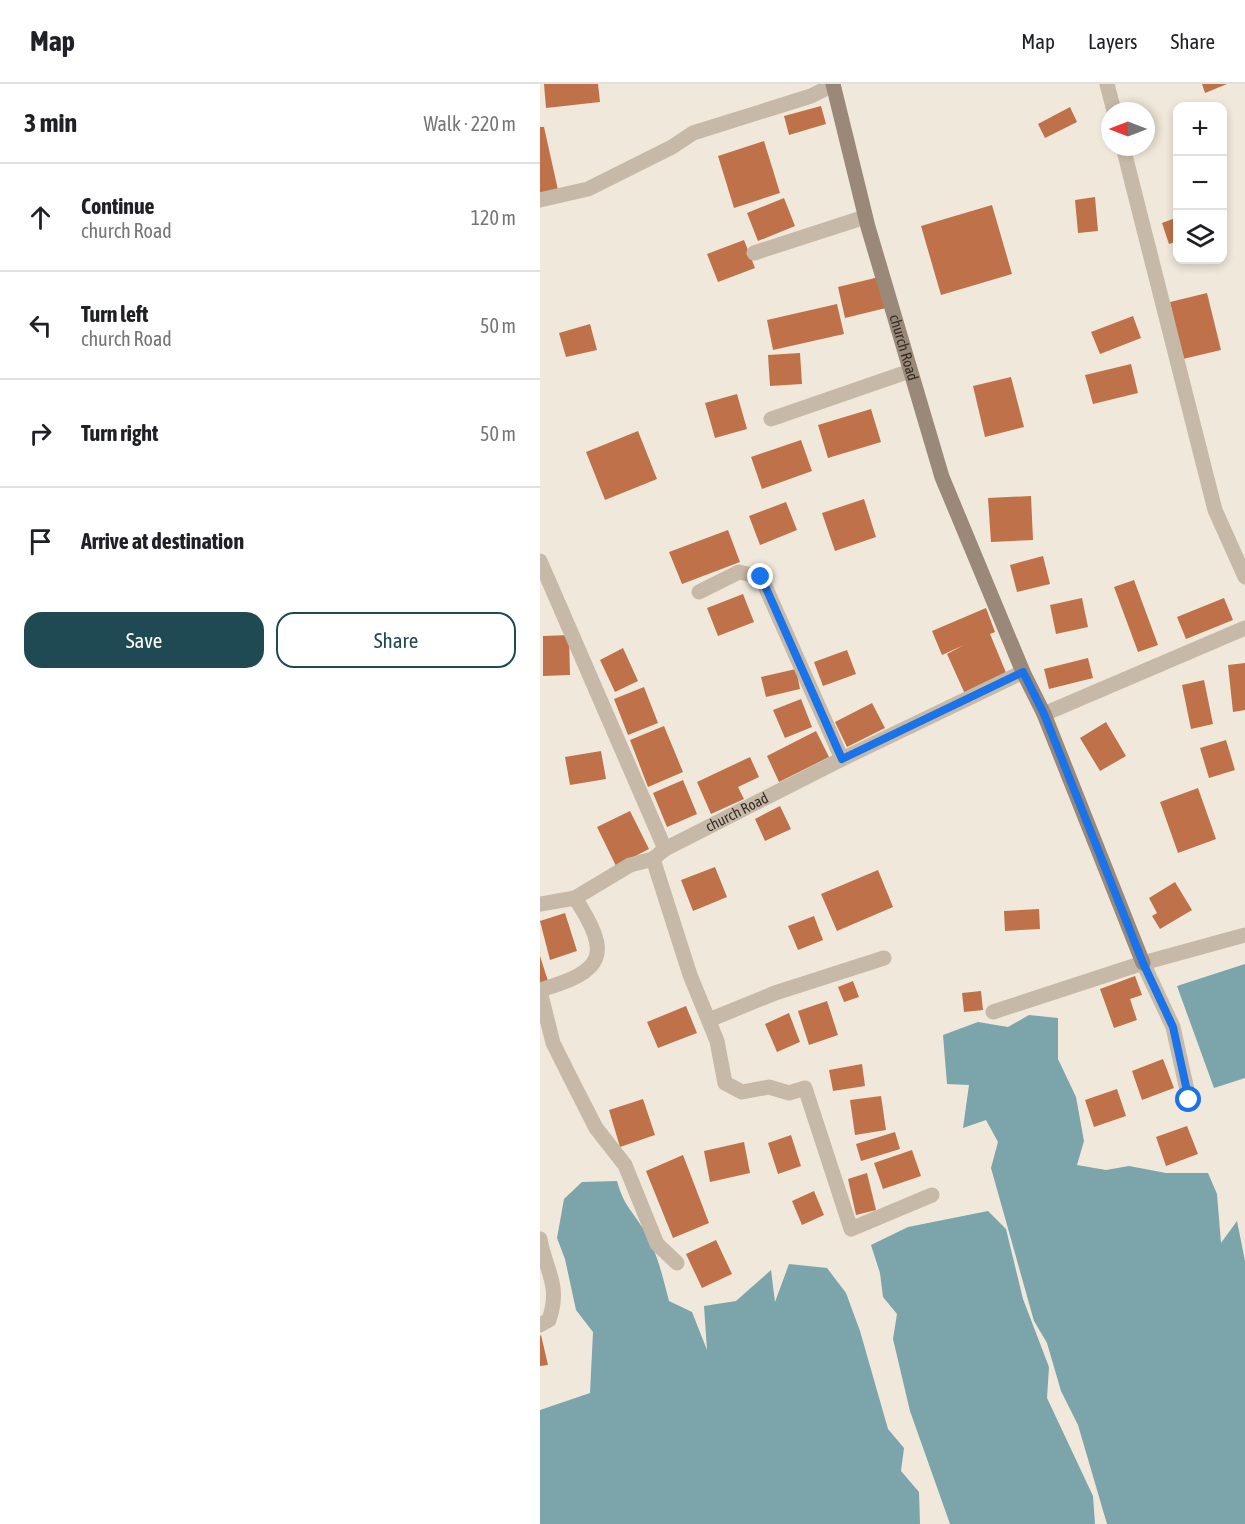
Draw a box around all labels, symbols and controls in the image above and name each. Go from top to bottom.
text: Map [30,25,75,57]
text: Map [1021,29,1055,53]
text: Layers [1088,29,1138,53]
text: Share [1171,29,1215,53]
north arrow [1101,102,1155,156]
map controls [1173,102,1227,264]
button: + [1173,102,1227,156]
text: 3 min [24,108,77,138]
text: Walk · 220 m [424,112,516,135]
button: − [1173,156,1227,210]
text: Continue [81,193,155,219]
icon: ahead [24,201,57,234]
text: 120 m [471,206,516,229]
button: layers [1173,210,1227,264]
text: church Road [81,219,172,242]
text: Turn left [81,301,148,327]
icon: left [24,309,57,342]
street label: church Road [886,312,922,383]
text: 50 m [480,314,516,337]
text: church Road [81,327,172,350]
icon: right [24,417,57,450]
text: Turn right [81,420,158,446]
text: 50 m [480,422,516,445]
icon: arrive [24,525,57,558]
text: Arrive at destination [81,528,244,554]
route end [747,563,773,589]
button: Save [24,612,264,668]
button: Share [276,612,516,668]
street label: church Road [702,789,771,835]
route start [1175,1086,1201,1112]

